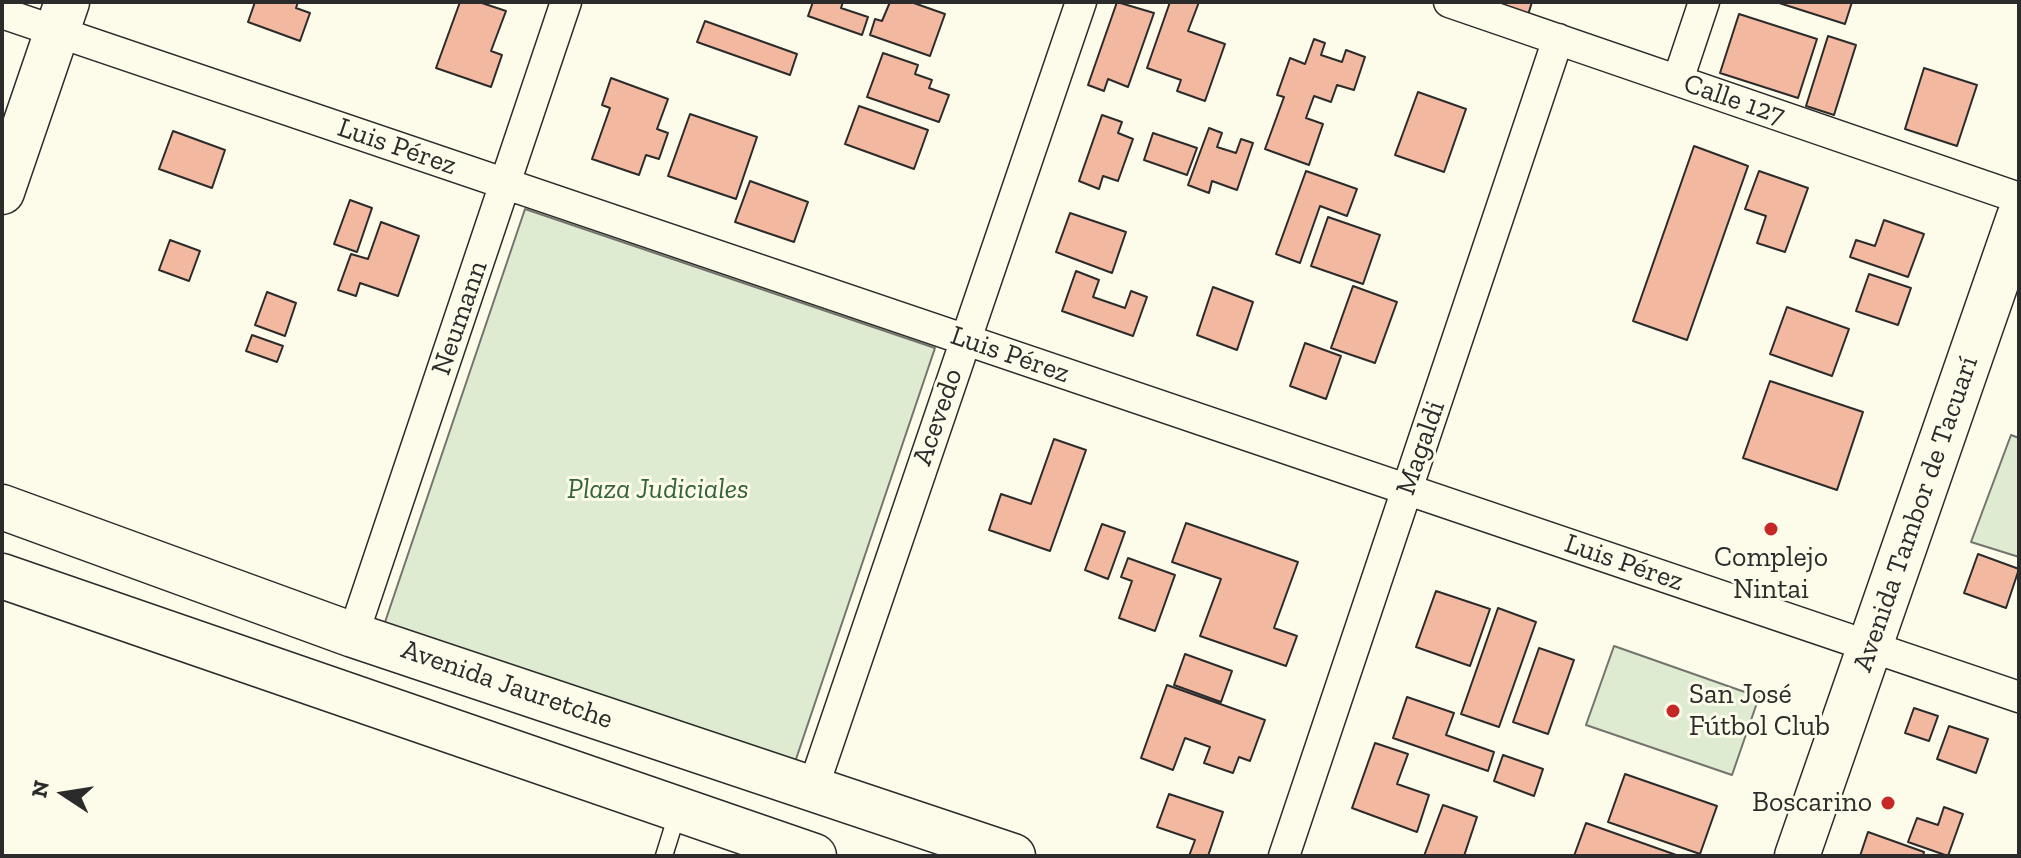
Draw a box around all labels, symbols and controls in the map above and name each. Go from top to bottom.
street label: Calle 127 [1679,67,1789,133]
street label: Luis Pérez [333,111,461,183]
street label: Neumann [425,256,495,380]
street label: Luis Pérez [946,319,1074,391]
street label: Avenida Tambor de Tacuarí [1846,352,1986,676]
street label: Acevedo [906,364,970,470]
street label: Magaldi [1389,396,1453,500]
park label: Plaza Judiciales [567,473,749,507]
marker: Complejo Nintai [1762,520,1780,538]
street label: Luis Pérez [1560,527,1688,599]
place label: Complejo Nintai [1714,541,1828,607]
street label: Avenida Jauretche [397,633,617,737]
place label: San José Fútbol Club [1689,678,1830,744]
marker: San José Fútbol Club [1664,702,1682,720]
north arrow [24,754,104,834]
text: N [25,778,55,800]
place label: Boscarino [1752,786,1872,820]
marker: Boscarino [1879,794,1897,812]

